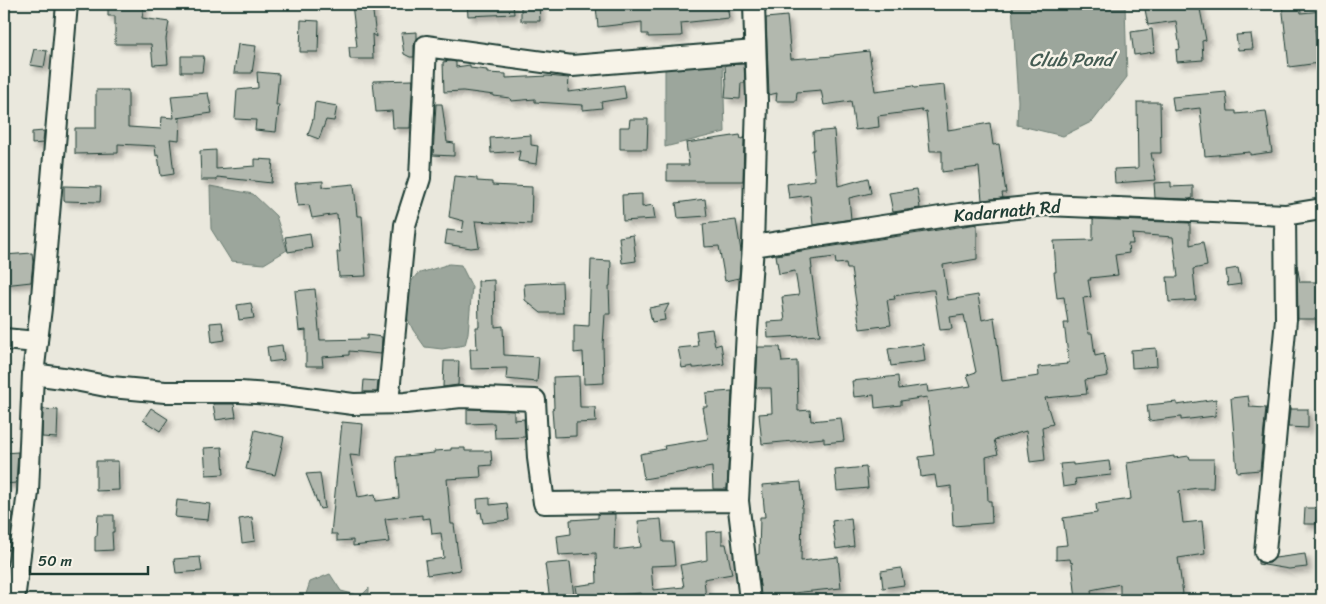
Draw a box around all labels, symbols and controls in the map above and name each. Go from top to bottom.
water label: Club Pond [1029,43,1118,76]
street label: Kadarnath Rd [952,190,1063,232]
scale bar [30,544,148,576]
text: 50 m [38,548,73,574]

